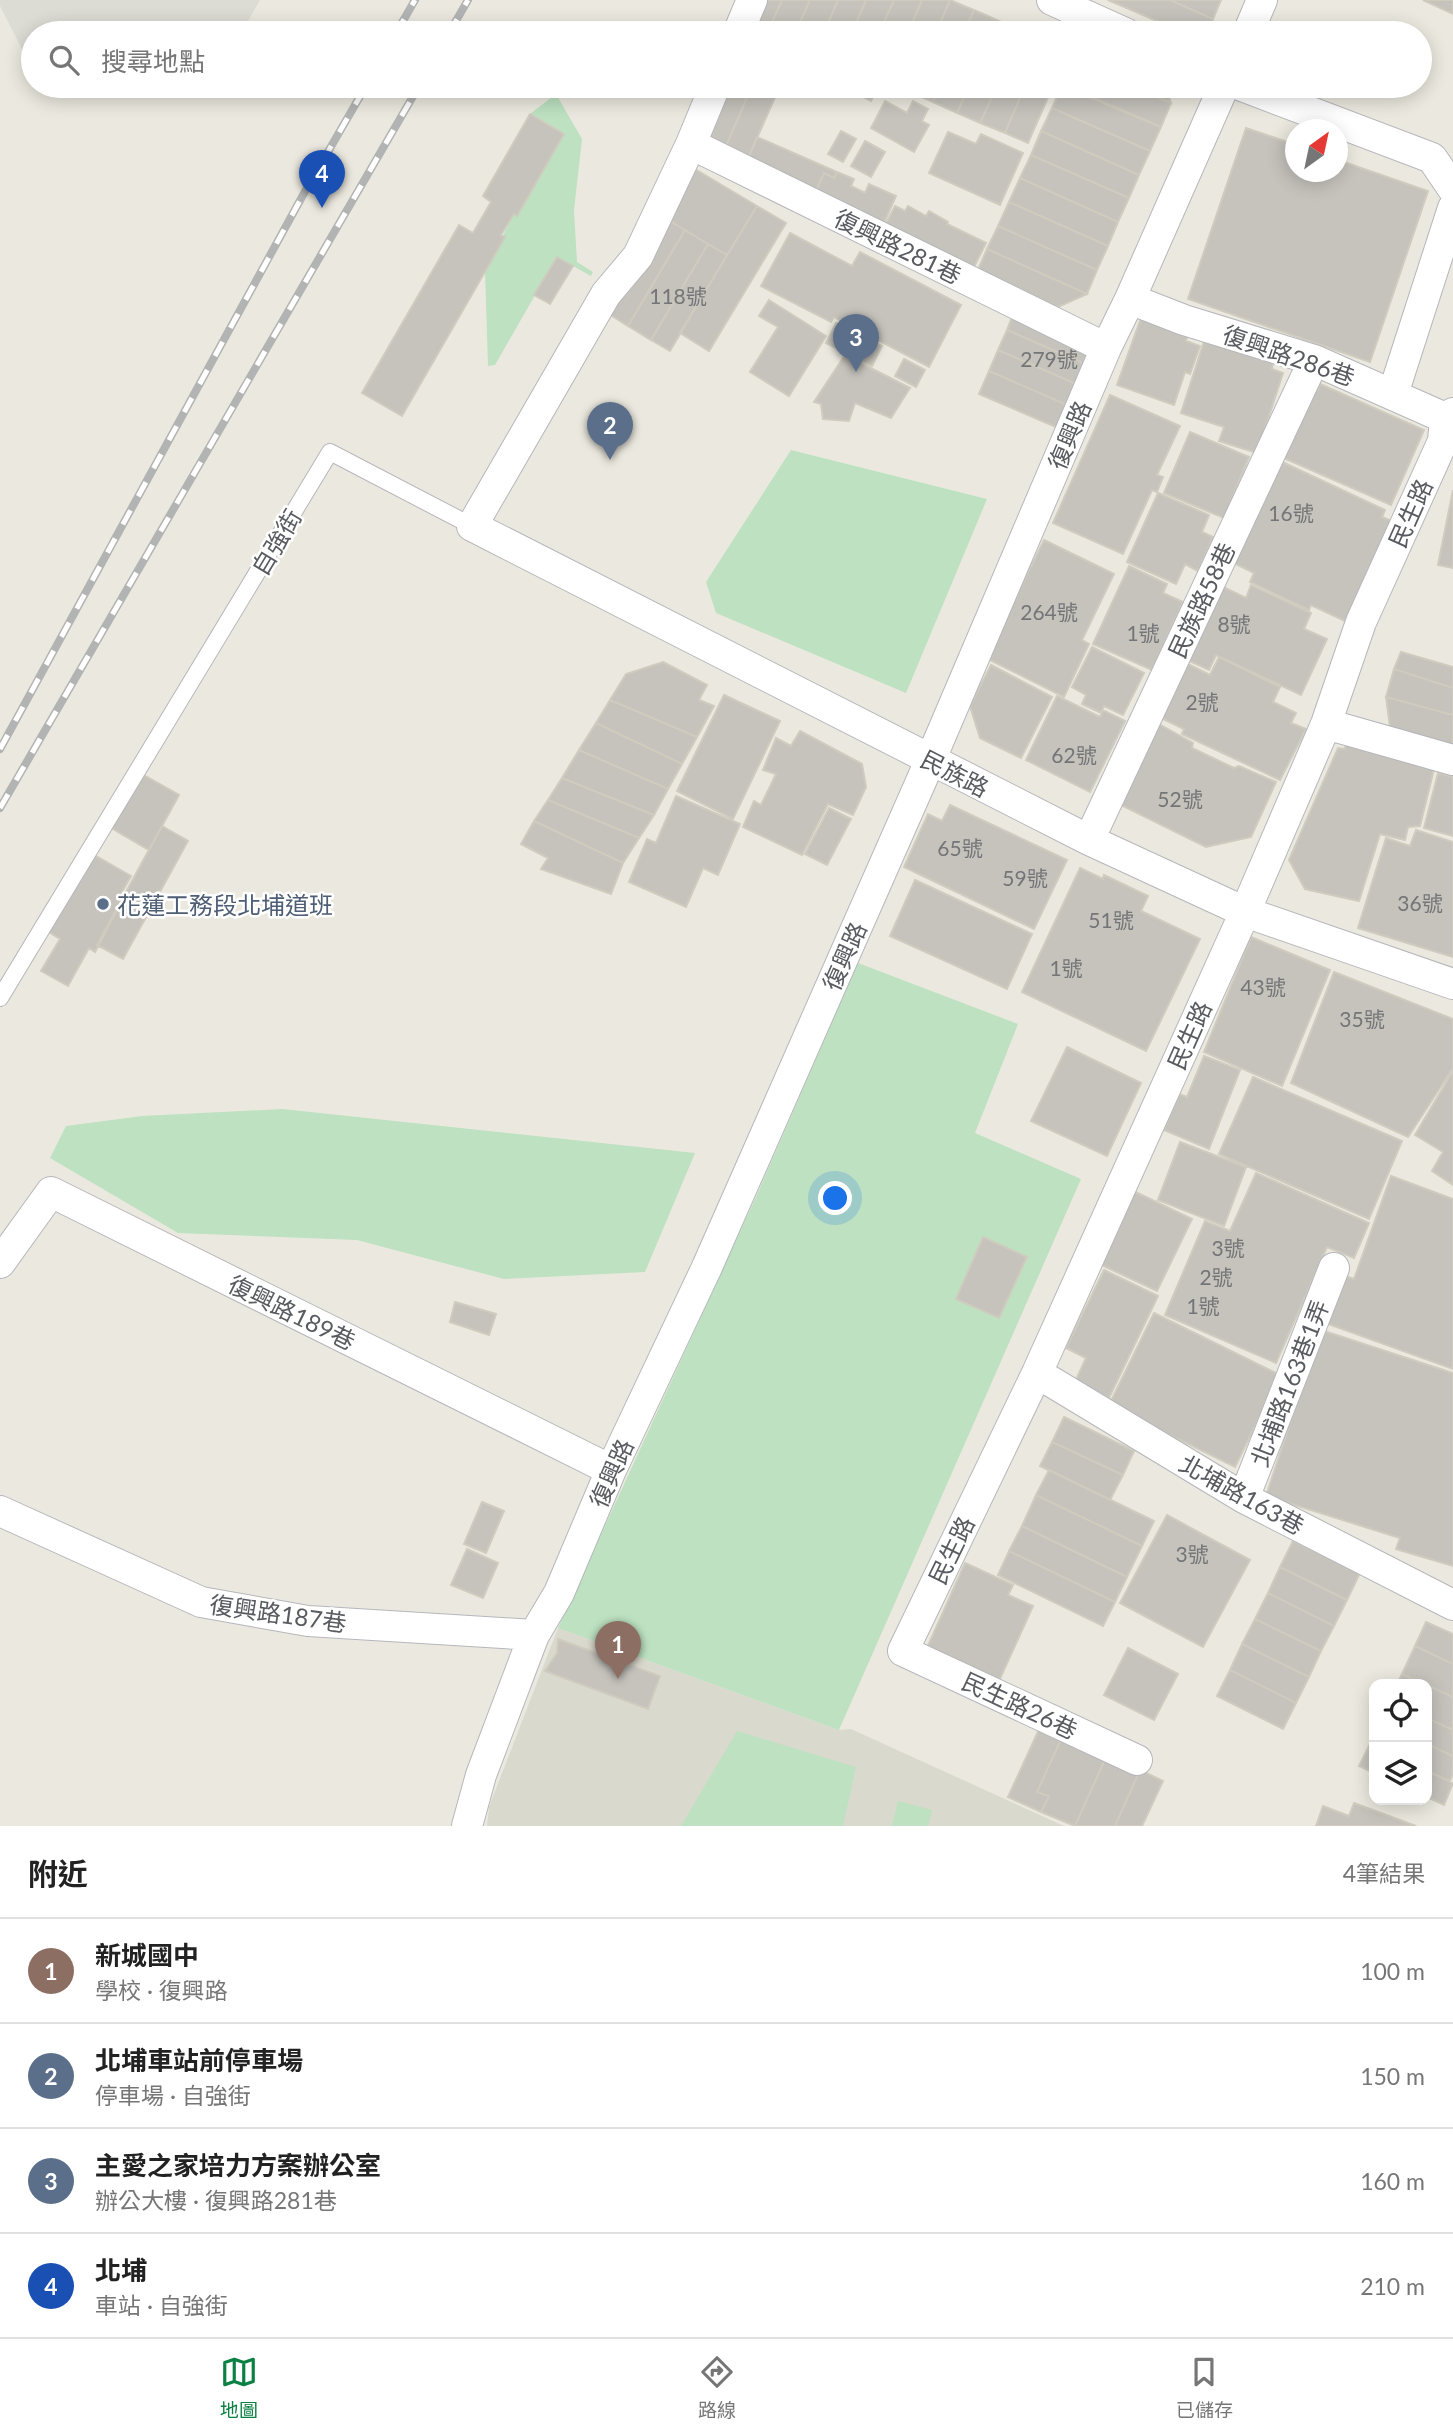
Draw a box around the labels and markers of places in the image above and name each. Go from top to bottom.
pin: 4 [299,150,345,208]
pin: 3 [833,314,879,372]
pin: 2 [587,402,633,460]
place label: 花蓮工務段北埔道班 [117,890,333,919]
marker: 花蓮工務段北埔道班 [95,896,111,912]
pin: 1 [595,1621,641,1679]

